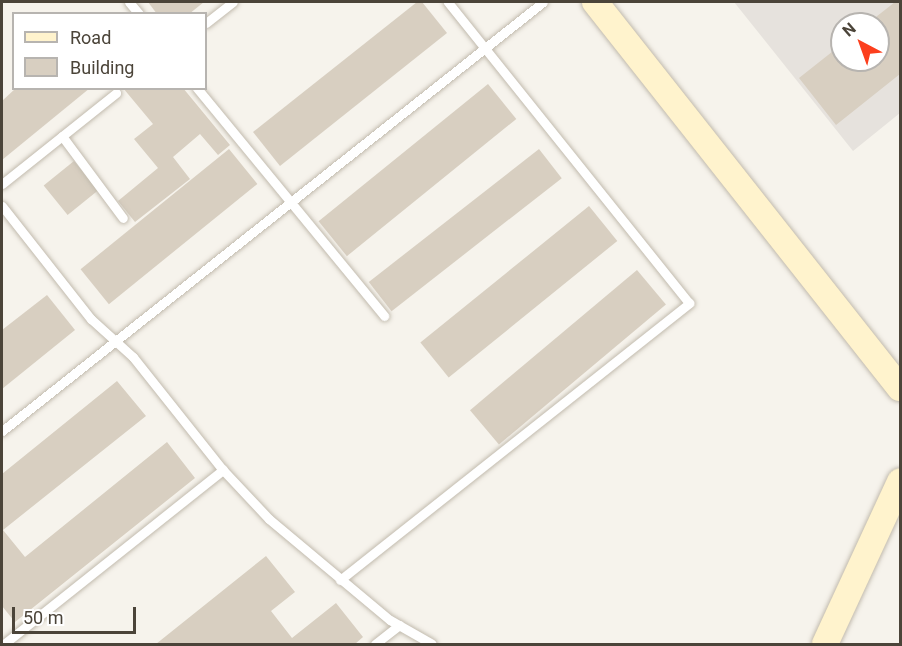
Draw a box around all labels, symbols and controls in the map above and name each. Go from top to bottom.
legend [12,12,207,90]
north arrow [830,12,890,72]
text: N [839,19,860,40]
text: Road [70,27,111,48]
text: Building [70,57,134,78]
scale bar [15,595,140,633]
text: 50 m [23,607,63,628]

